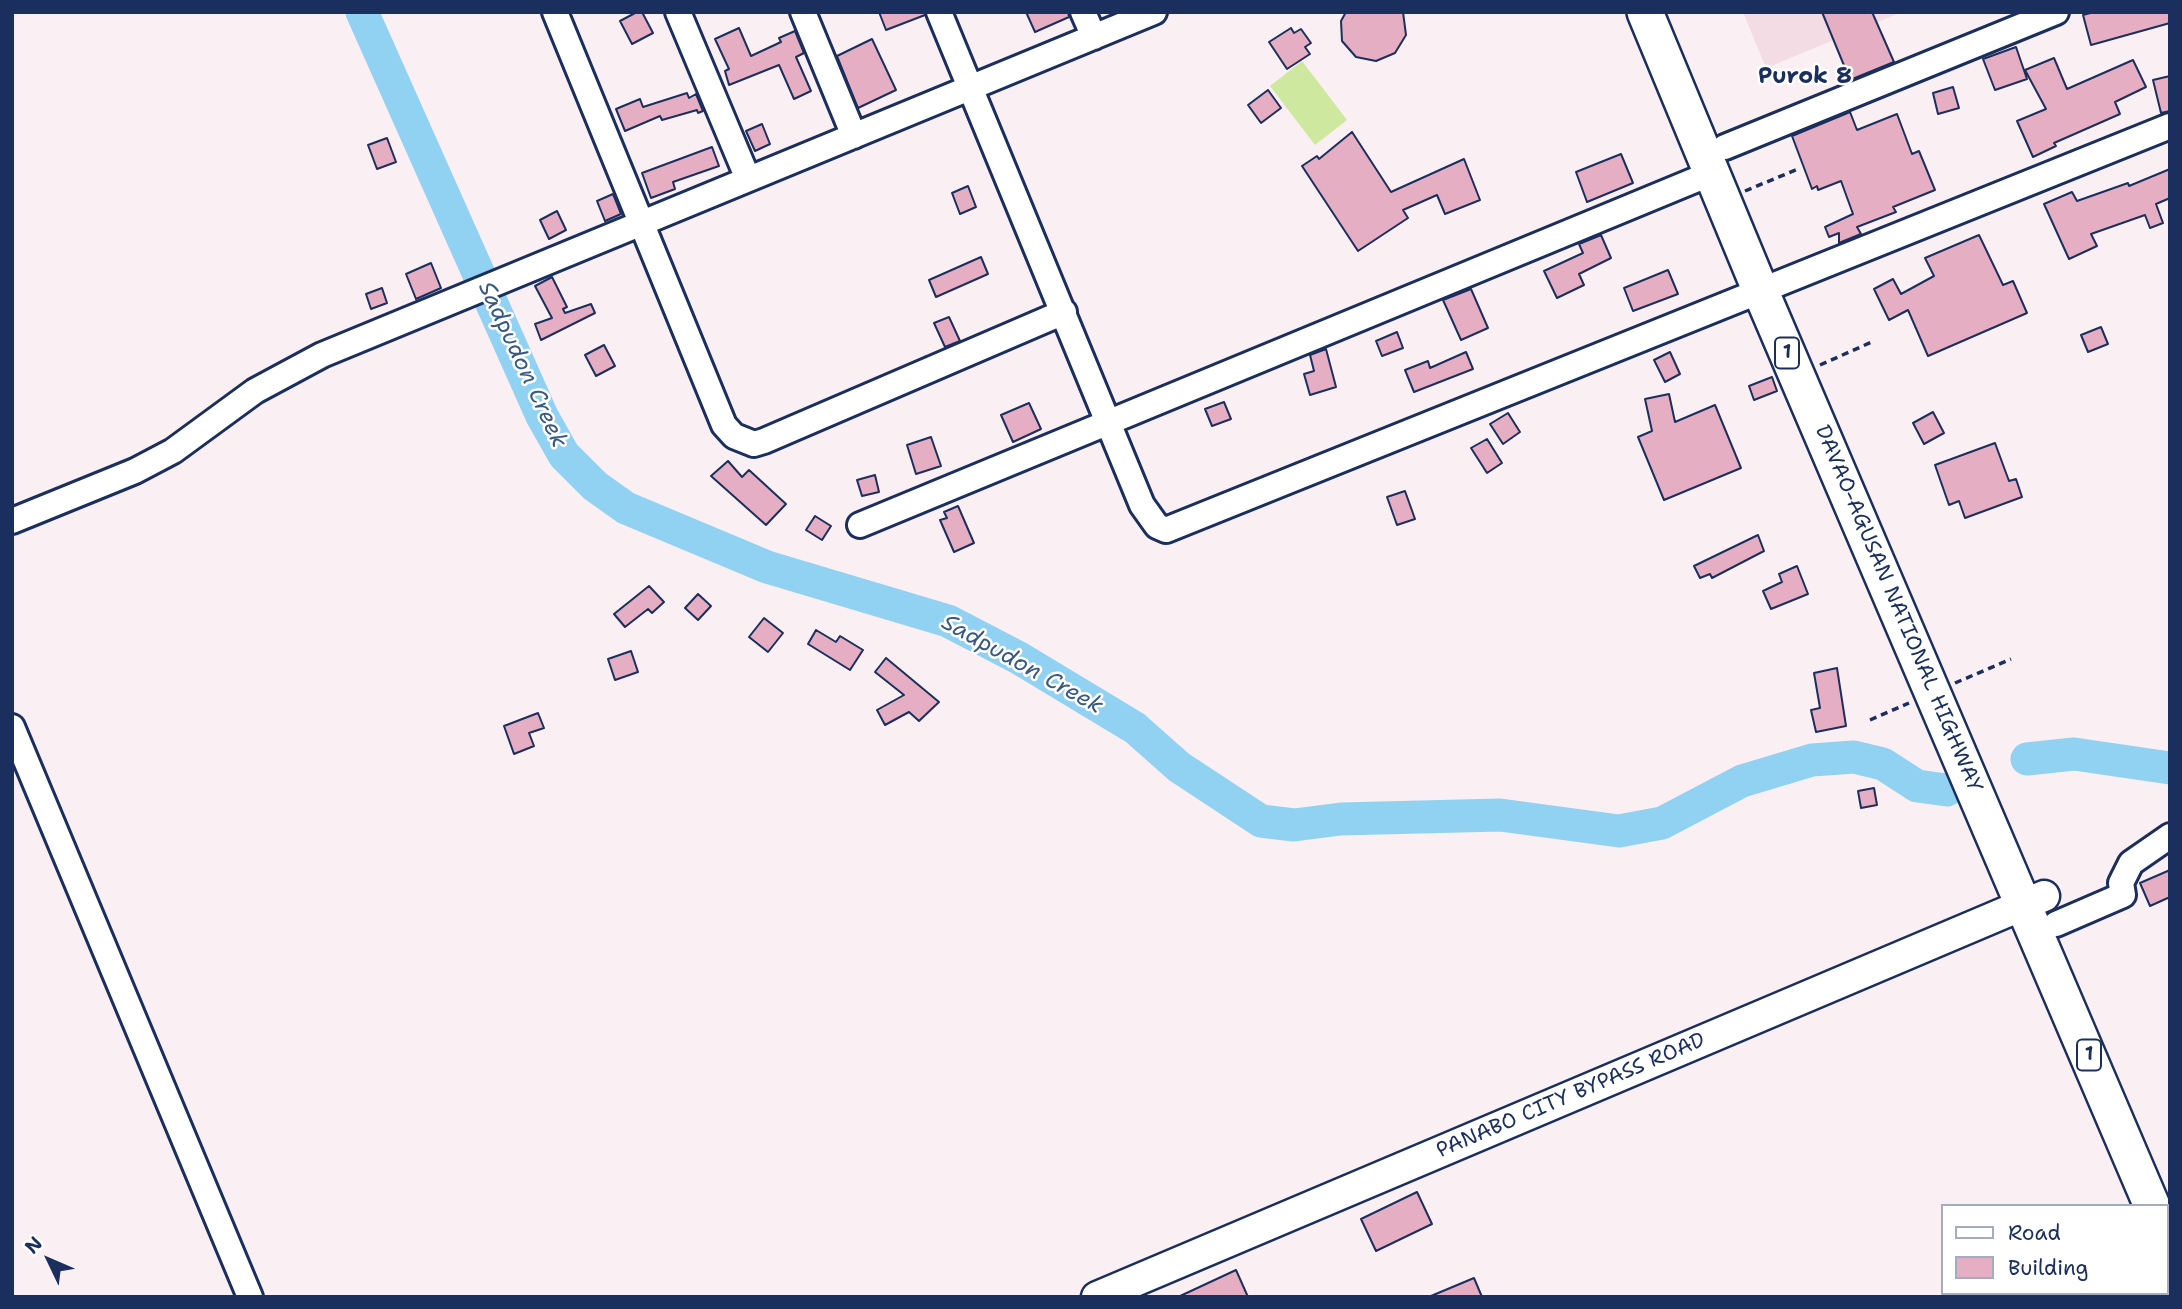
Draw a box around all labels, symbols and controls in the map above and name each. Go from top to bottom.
district label: Purok 8 [1758,63,1852,91]
water label: Sadpudon Creek [471,277,573,453]
road number: 1 [1775,338,1799,368]
street label: DAVAO-AGUSAN NATIONAL HIGHWAY [1809,422,1987,796]
water label: Sadpudon Creek [936,609,1108,721]
street label: PANABO CITY BYPASS ROAD [1433,1028,1709,1164]
road number: 1 [2077,1040,2101,1070]
legend [1940,1204,2168,1295]
text: Road [2008,1219,2061,1247]
north arrow [14,1225,84,1295]
text: N [19,1231,48,1259]
text: Building [2008,1254,2088,1282]

